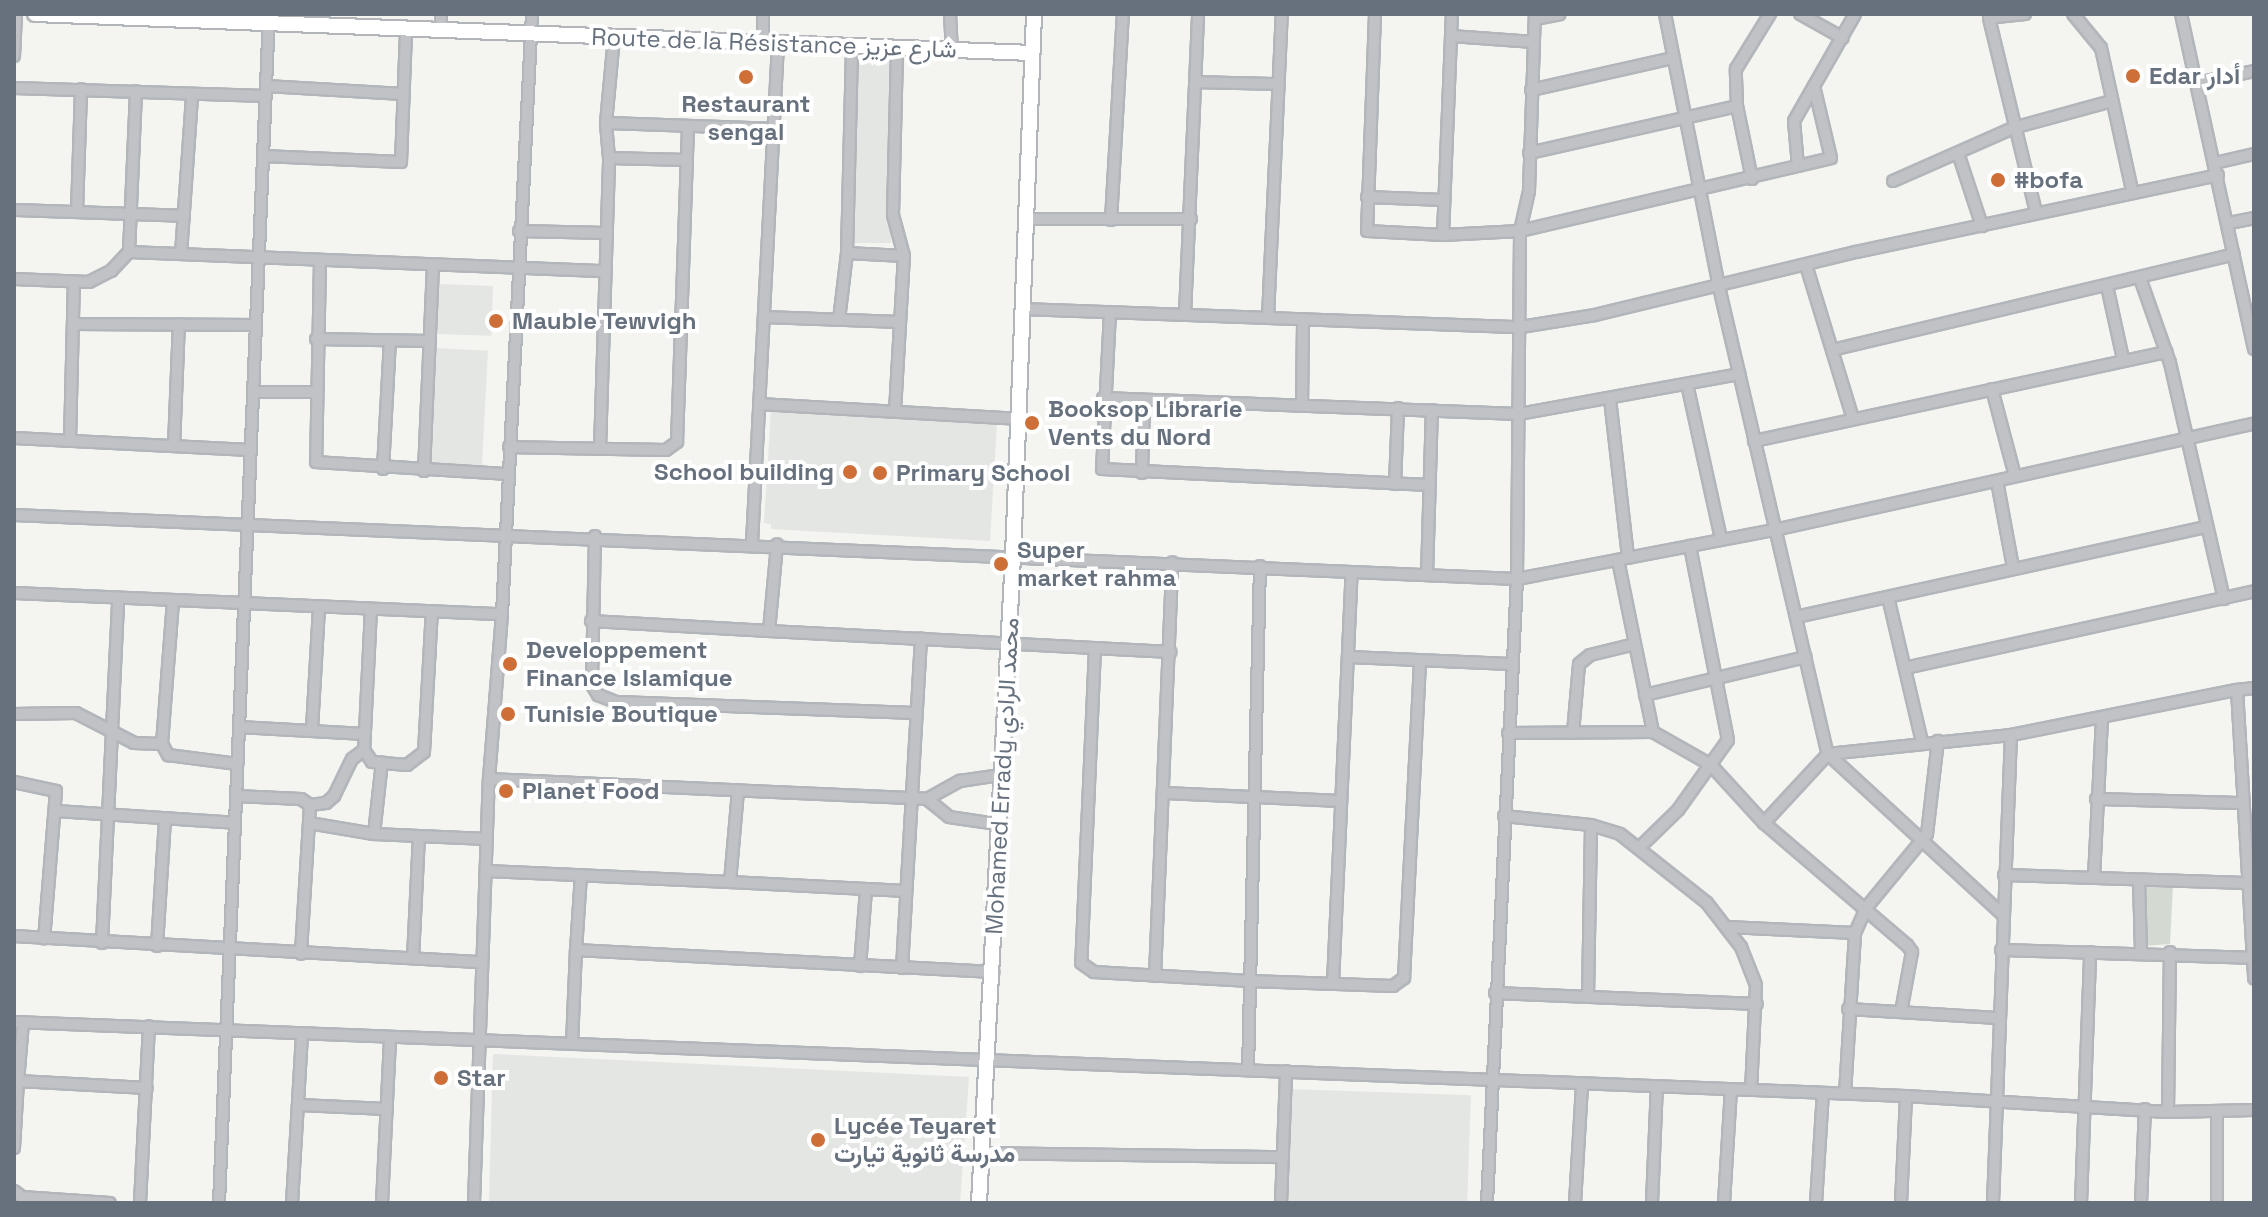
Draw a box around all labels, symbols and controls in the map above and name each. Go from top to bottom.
street label: Route de la Résistance شارع عزيز [591,22,957,64]
place label: Edar أدار [2149,62,2240,90]
marker: Edar أدار [2124,67,2142,85]
marker: Restaurant sengal [737,68,755,86]
place label: Restaurant sengal [681,90,811,146]
place label: #bofa [2014,166,2083,194]
marker: #bofa [1989,171,2007,189]
place label: Mauble Tewvigh [512,307,697,335]
marker: Mauble Tewvigh [487,312,505,330]
place label: Booksop Librarie Vents du Nord [1048,395,1243,451]
marker: Booksop Librarie Vents du Nord [1023,414,1041,432]
place label: School building [654,458,834,486]
place label: Primary School [896,459,1070,487]
marker: School building [841,463,859,481]
marker: Primary School [871,464,889,482]
place label: Super market rahma [1017,536,1176,592]
marker: Super market rahma [992,555,1010,573]
street label: Mohamed Errady محمد الرادي [979,617,1025,935]
place label: Developpement Finance Islamique [526,636,733,692]
marker: Developpement Finance Islamique [501,655,519,673]
place label: Tunisie Boutique [524,700,718,728]
marker: Tunisie Boutique [499,705,517,723]
place label: Planet Food [522,777,659,805]
marker: Planet Food [497,782,515,800]
place label: Star [457,1064,506,1092]
marker: Star [432,1069,450,1087]
place label: Lycée Teyaret مدرسة ثانوية تيارت [834,1112,1015,1168]
marker: Lycée Teyaret مدرسة ثانوية تيارت [809,1131,827,1149]

